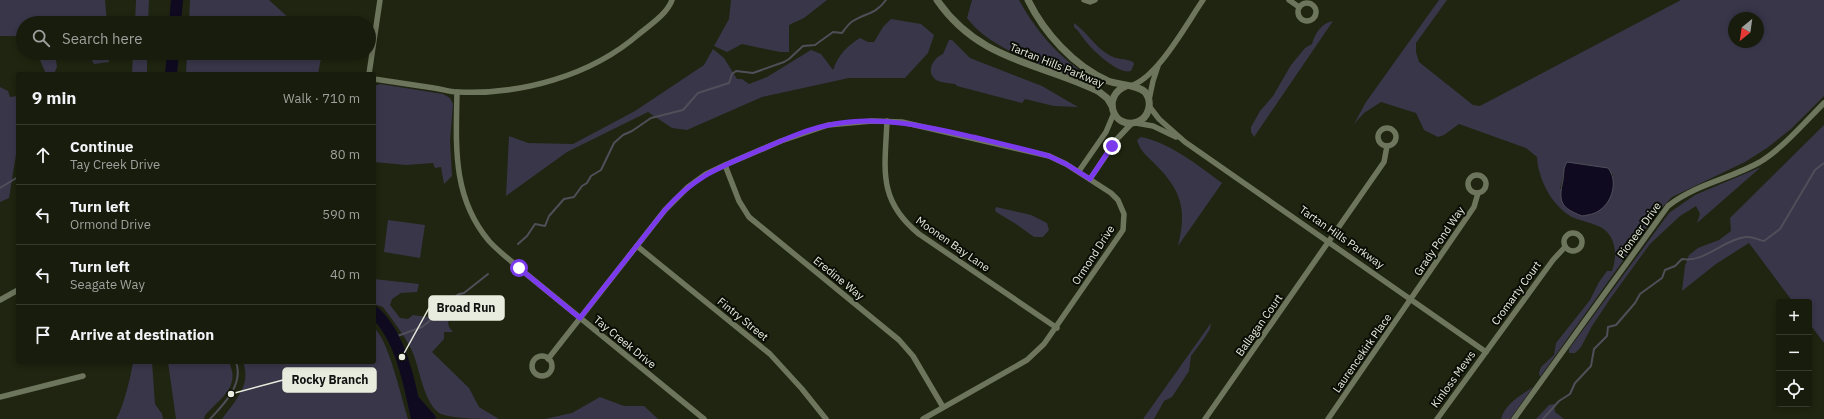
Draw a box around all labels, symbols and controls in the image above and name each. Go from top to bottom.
north arrow [1728,12,1764,48]
search box [16,16,376,60]
icon: search [30,27,52,49]
text: Search here [62,29,142,48]
street label: Tartan Hills Parkway [1008,40,1107,90]
text: 9 min [32,87,76,109]
text: Walk · 710 m [283,90,360,107]
text: Continue [70,137,134,156]
route end [1103,137,1121,155]
icon: ahead [32,144,54,166]
text: 80 m [330,146,360,163]
text: Tay Creek Drive [70,156,160,173]
text: Turn left [70,197,130,216]
street label: Pioneer Drive [1614,199,1664,261]
street label: Tartan Hills Parkway [1297,202,1388,272]
street label: Grady Pond Way [1411,203,1468,278]
icon: left [32,204,54,226]
text: 590 m [322,206,360,223]
street label: Moonen Bay Lane [913,213,993,275]
text: Ormond Drive [70,216,151,233]
street label: Ormond Drive [1069,223,1117,287]
street label: Eredine Way [811,253,868,303]
text: Turn left [70,257,130,276]
street label: Cromarty Court [1488,258,1544,328]
route start [510,259,528,277]
icon: left [32,264,54,286]
text: 40 m [330,266,360,283]
text: Seagate Way [70,276,145,293]
street label: Ballagan Court [1232,291,1286,359]
street label: Fintry Street [715,294,771,344]
callout: Broad Run [429,296,504,320]
map controls [1776,299,1812,407]
button: + [1776,299,1812,335]
text: Broad Run [437,300,495,315]
street label: Laurencekirk Place [1329,311,1395,395]
street label: Tay Creek Drive [591,313,659,371]
icon: arrive [32,324,54,346]
text: Arrive at destination [70,325,214,344]
button: − [1776,335,1812,371]
street label: Kinloss Mews [1428,348,1478,410]
callout: Rocky Branch [283,368,376,392]
button: locate [1776,371,1812,407]
text: Rocky Branch [291,372,369,387]

